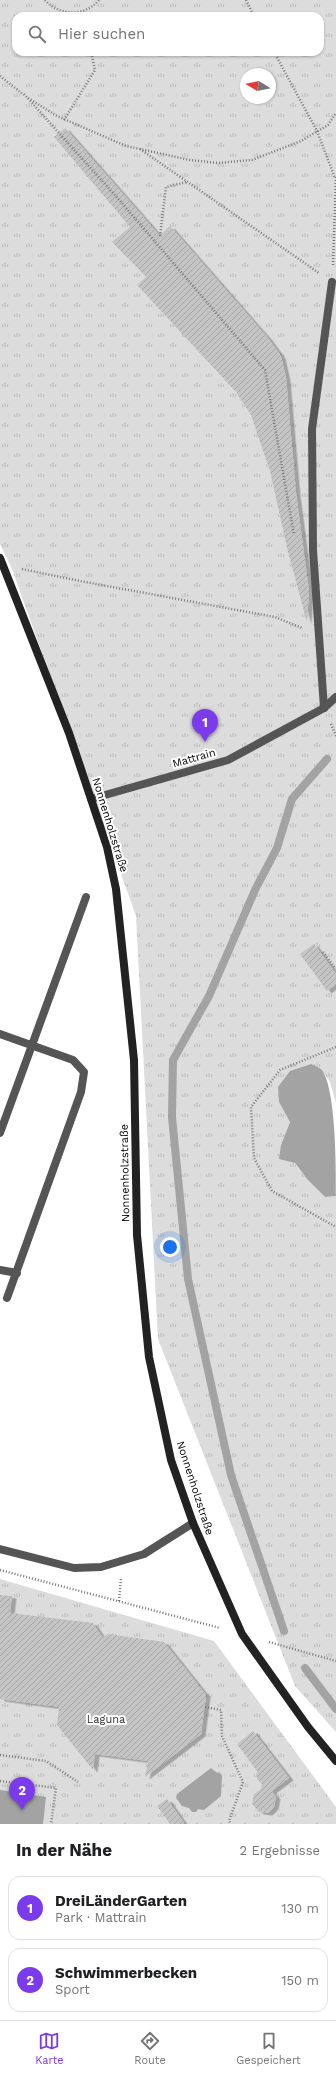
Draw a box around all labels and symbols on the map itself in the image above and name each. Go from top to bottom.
north arrow [240,68,276,104]
pin: 1 [192,709,218,742]
street label: Mattrain [171,746,217,770]
street label: Nonnenholzstraße [89,776,131,874]
street label: Nonnenholzstraße [118,1124,132,1222]
your location [160,1237,180,1257]
street label: Nonnenholzstraße [174,1439,216,1537]
park label: Laguna [87,1713,125,1726]
pin: 2 [9,1777,35,1810]

